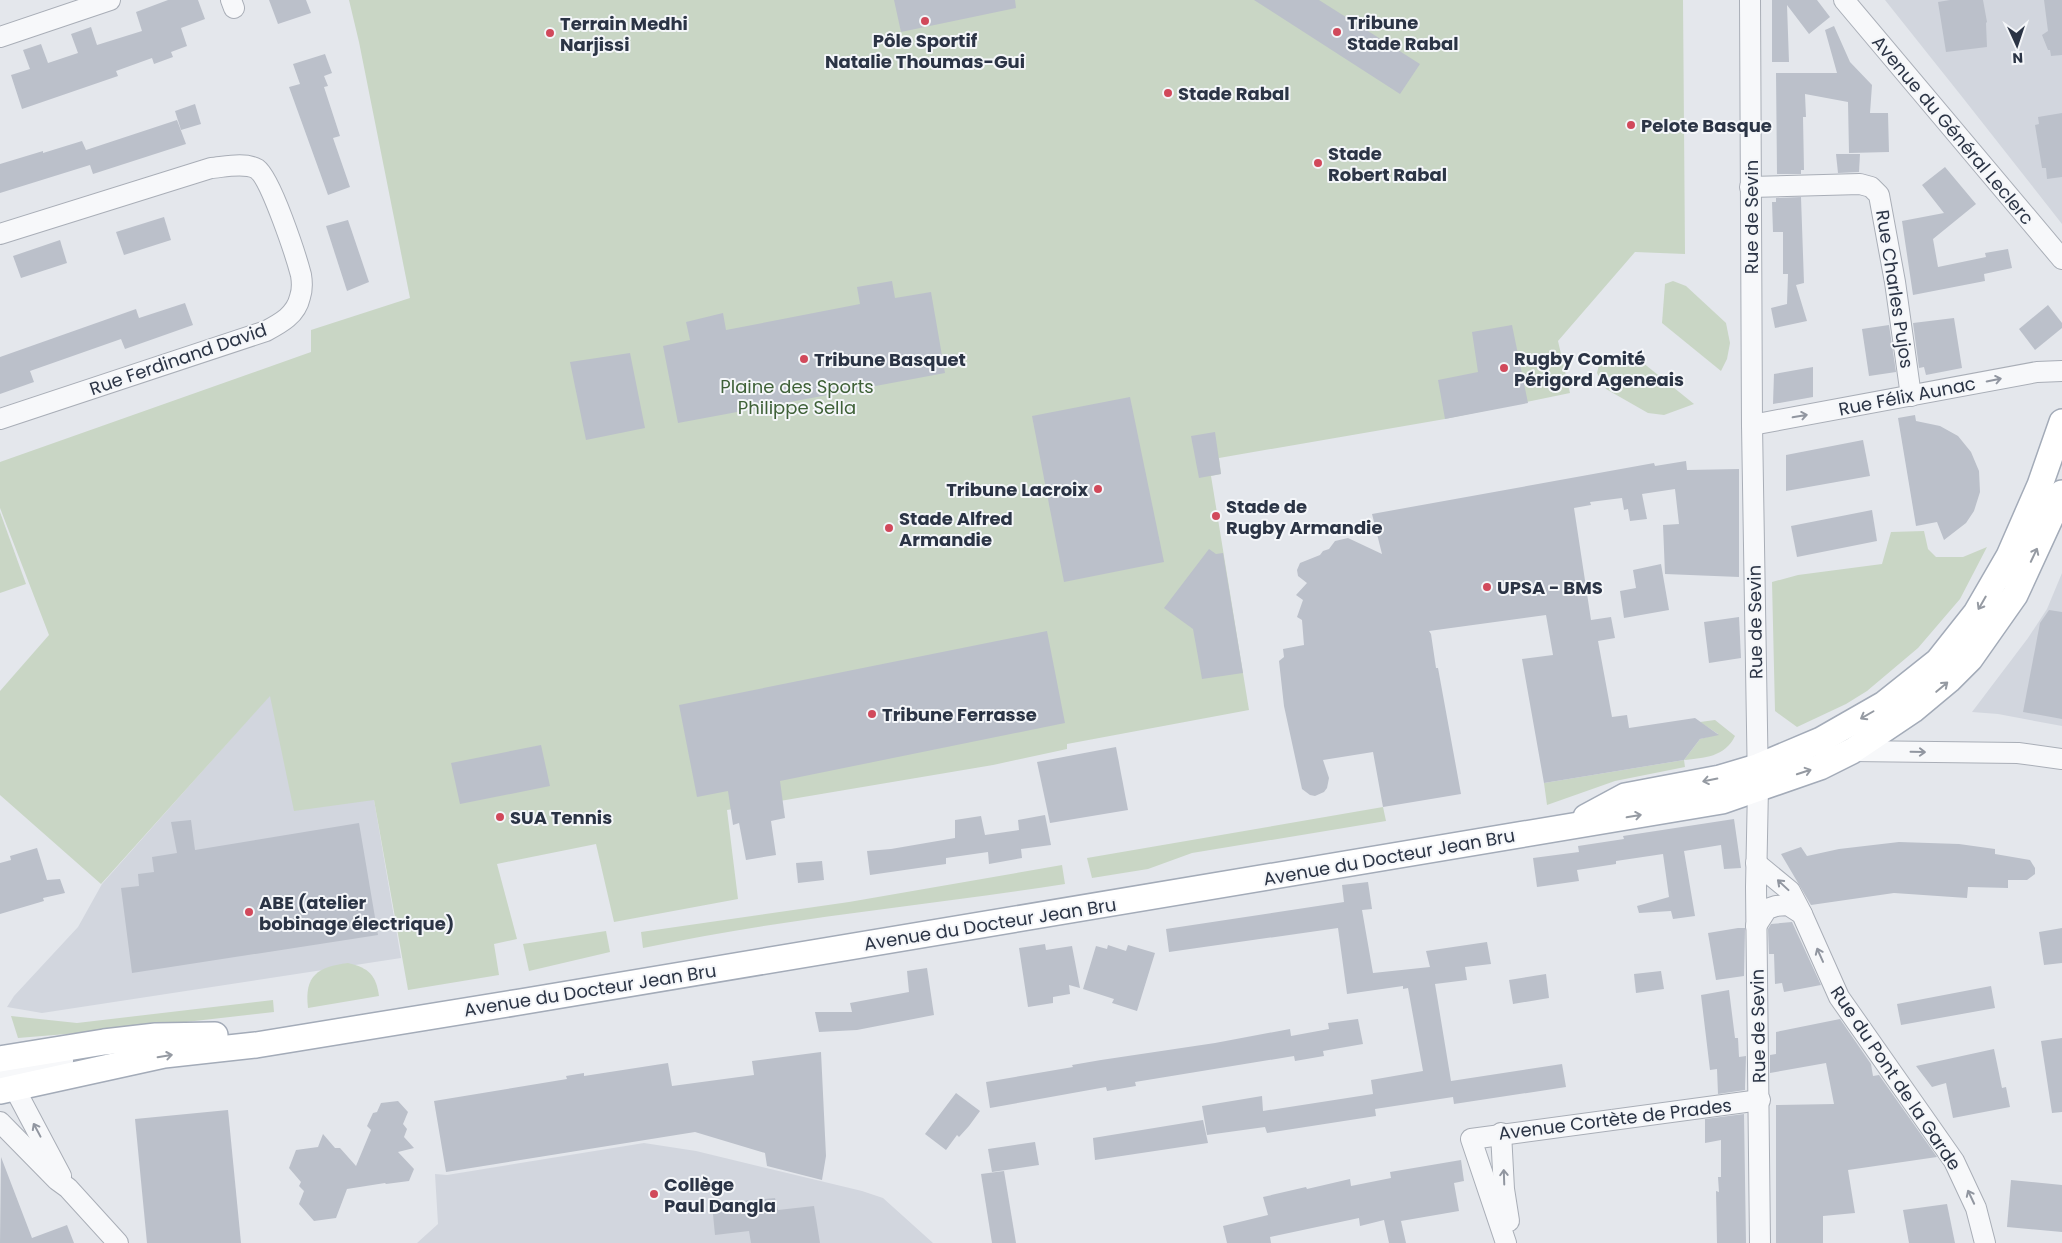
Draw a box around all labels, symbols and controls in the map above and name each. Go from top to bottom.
place label: Tribune Stade Rabal [1347,10,1458,56]
place label: Terrain Medhi Narjissi [560,11,688,57]
marker: Pôle Sportif Natalie Thoumas-Gui [919,15,931,27]
north arrow [1992,20,2042,70]
marker: Tribune Stade Rabal [1331,26,1343,38]
marker: Terrain Medhi Narjissi [544,27,556,39]
place label: Pôle Sportif Natalie Thoumas-Gui [825,28,1025,74]
street label: Avenue du Général Leclerc [1866,30,2040,230]
text: N [2012,48,2023,68]
place label: Stade Rabal [1178,81,1289,106]
marker: Stade Rabal [1162,87,1174,99]
place label: Pelote Basque [1641,113,1772,138]
marker: Pelote Basque [1625,119,1637,131]
place label: Stade Robert Rabal [1328,141,1447,187]
marker: Stade Robert Rabal [1312,157,1324,169]
street label: Rue de Sevin [1739,160,1764,274]
street label: Rue Charles Pujos [1870,208,1920,370]
street label: Rue Ferdinand David [86,317,270,401]
place label: Rugby Comité Périgord Ageneais [1514,346,1684,392]
place label: Tribune Basquet [814,347,966,372]
marker: Tribune Basquet [798,353,810,365]
marker: Rugby Comité Périgord Ageneais [1498,362,1510,374]
street label: Rue Félix Aunac [1836,370,1978,422]
park label: Plaine des Sports Philippe Sella [720,374,874,420]
one-way arrow [1986,374,2002,384]
one-way arrow [1791,410,1807,420]
place label: Tribune Lacroix [946,477,1088,502]
marker: Tribune Lacroix [1092,483,1104,495]
place label: Stade de Rugby Armandie [1226,494,1383,540]
place label: Stade Alfred Armandie [899,506,1013,552]
marker: Stade de Rugby Armandie [1210,510,1222,522]
marker: Stade Alfred Armandie [883,522,895,534]
one-way arrow [2030,548,2039,563]
street label: Rue de Sevin [1742,565,1768,679]
place label: UPSA - BMS [1497,575,1603,600]
marker: UPSA - BMS [1481,581,1493,593]
one-way arrow [1977,595,1987,609]
one-way arrow [1935,681,1948,692]
place label: Tribune Ferrasse [882,702,1037,727]
marker: Tribune Ferrasse [866,708,878,720]
one-way arrow [1860,710,1875,720]
one-way arrow [1910,747,1926,757]
one-way arrow [1796,767,1812,776]
one-way arrow [1702,776,1718,785]
place label: SUA Tennis [510,805,612,830]
one-way arrow [1625,810,1641,820]
marker: SUA Tennis [494,811,506,823]
street label: Avenue du Docteur Jean Bru [1261,823,1517,891]
one-way arrow [1777,879,1790,891]
place label: ABE (atelier bobinage électrique) [259,890,454,936]
street label: Avenue du Docteur Jean Bru [862,892,1118,956]
marker: ABE (atelier bobinage électrique) [243,906,255,918]
one-way arrow [1815,948,1824,963]
street label: Avenue du Docteur Jean Bru [462,958,718,1022]
street label: Rue de Sevin [1745,969,1771,1083]
street label: Rue du Pont de la Garde [1825,981,1967,1175]
one-way arrow [157,1050,173,1060]
street label: Avenue Cortète de Prades [1497,1092,1733,1146]
one-way arrow [32,1123,41,1138]
one-way arrow [1499,1170,1509,1186]
place label: Collège Paul Dangla [664,1172,776,1218]
marker: Collège Paul Dangla [648,1188,660,1200]
one-way arrow [1965,1189,1975,1204]

